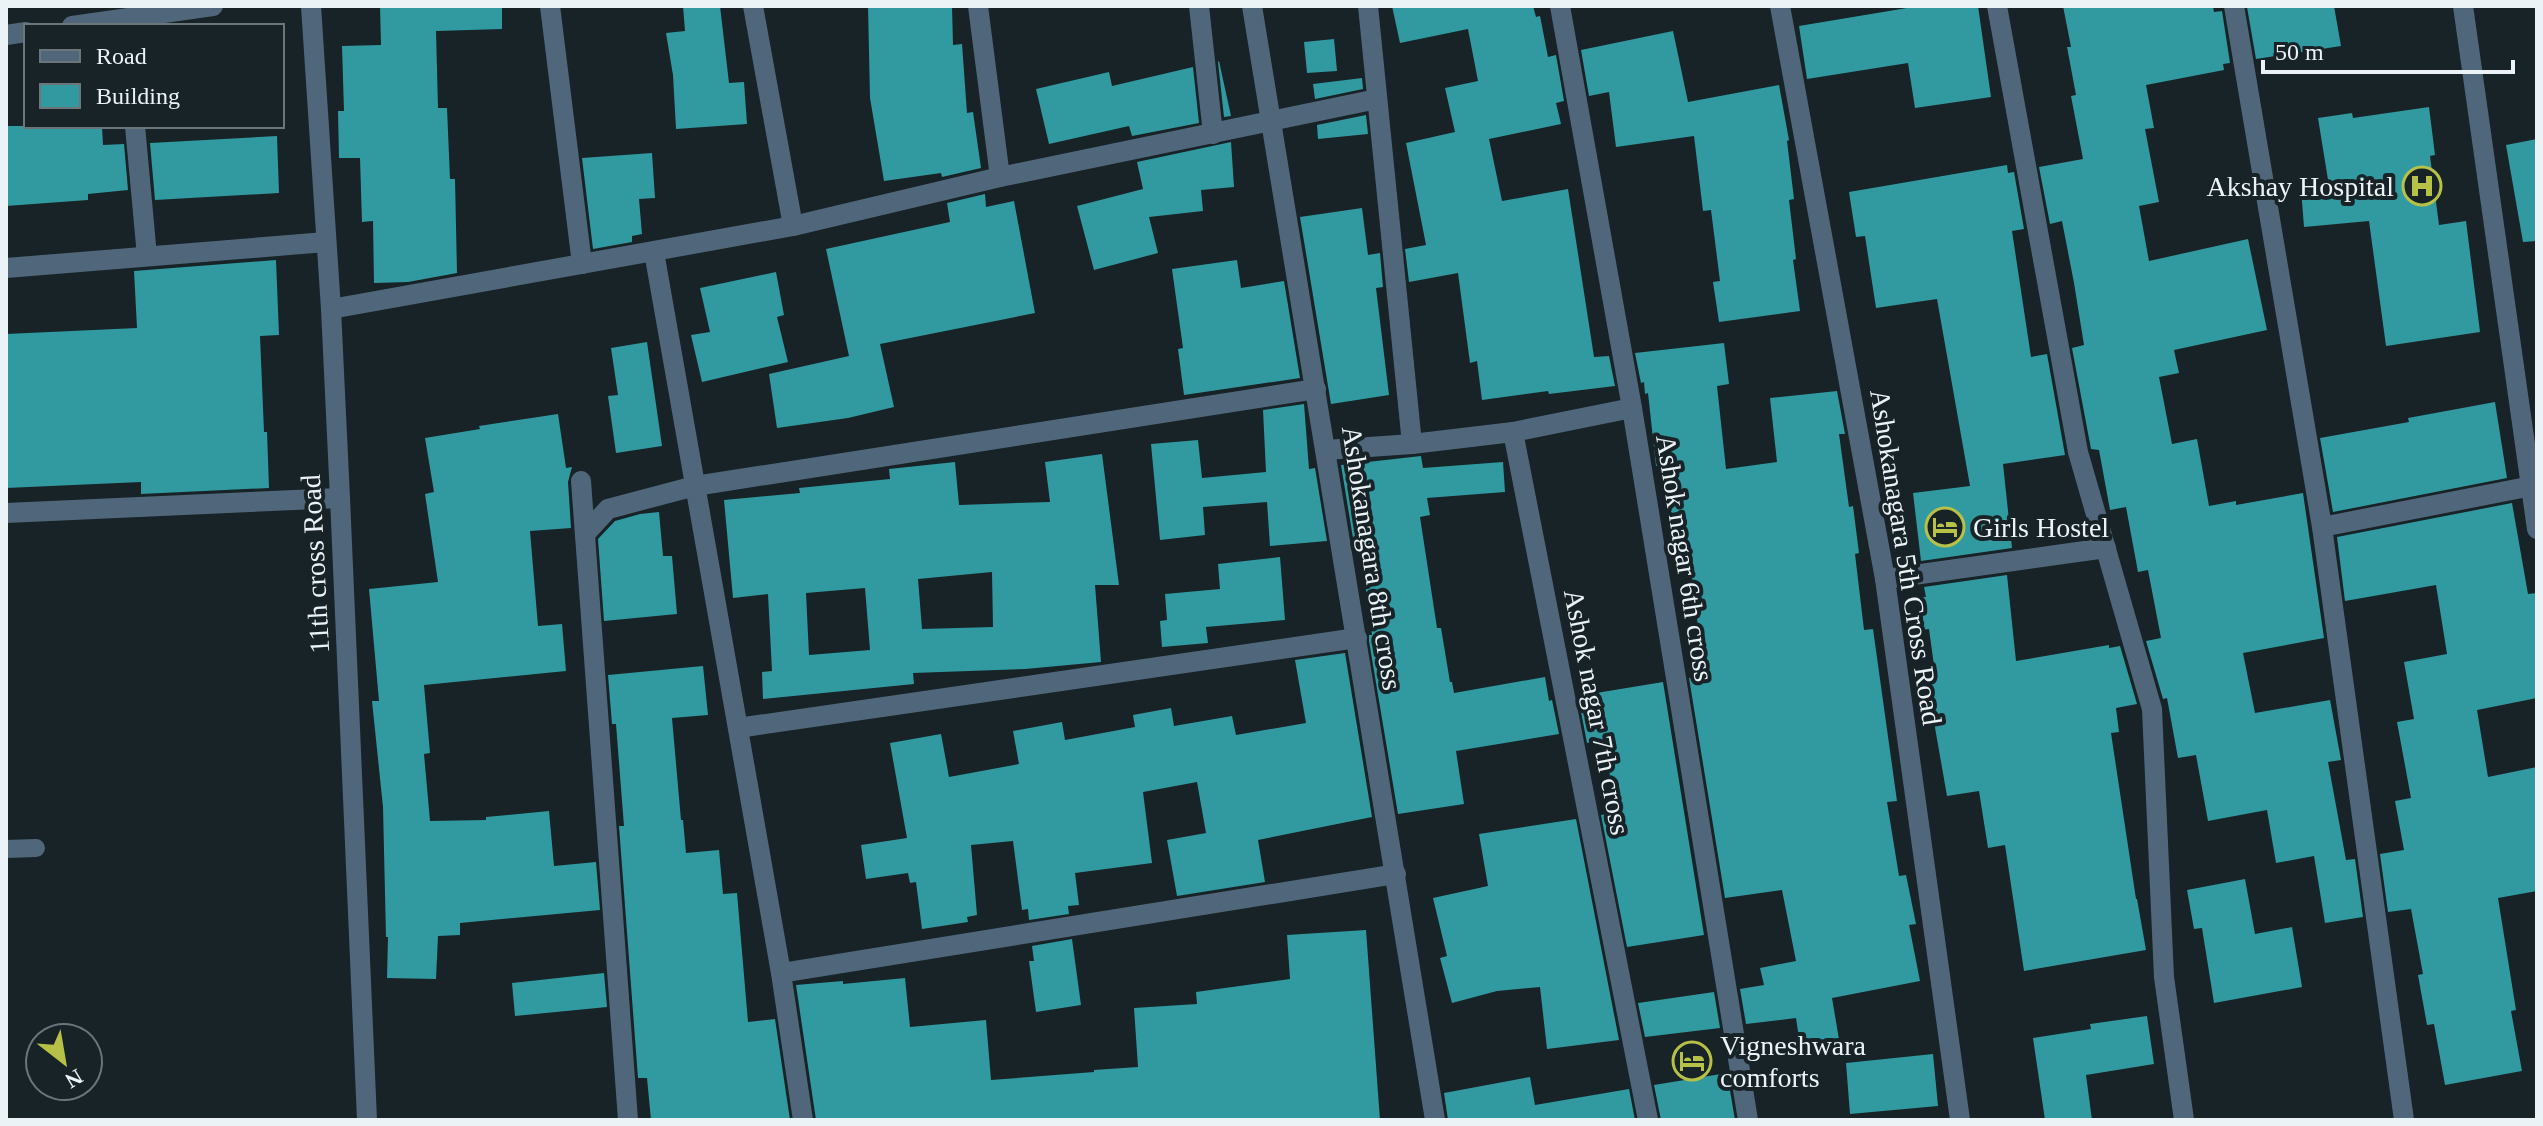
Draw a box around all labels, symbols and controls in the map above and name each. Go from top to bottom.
legend [24,24,284,128]
scale bar [2263,24,2513,74]
text: 50 m [2275,39,2324,65]
text: Road [96,43,147,69]
text: Building [96,83,180,109]
hospital icon: Akshay Hospital [2401,165,2443,207]
place label: Akshay Hospital [2207,171,2394,202]
street label: Ashokanagara 5th Cross Road [1864,387,1948,727]
street label: Ashokanagara 8th cross [1336,423,1408,693]
street label: Ashok nagar 6th cross [1650,432,1720,684]
street label: 11th cross Road [295,474,335,654]
hotel icon: Girls Hostel [1924,506,1966,548]
place label: Girls Hostel [1973,512,2109,543]
street label: Ashok nagar 7th cross [1558,587,1636,837]
north arrow [24,1022,104,1102]
place label: Vigneshwara comforts [1720,1030,1867,1093]
hotel icon: Vigneshwara comforts [1671,1040,1713,1082]
text: N [61,1064,87,1094]

